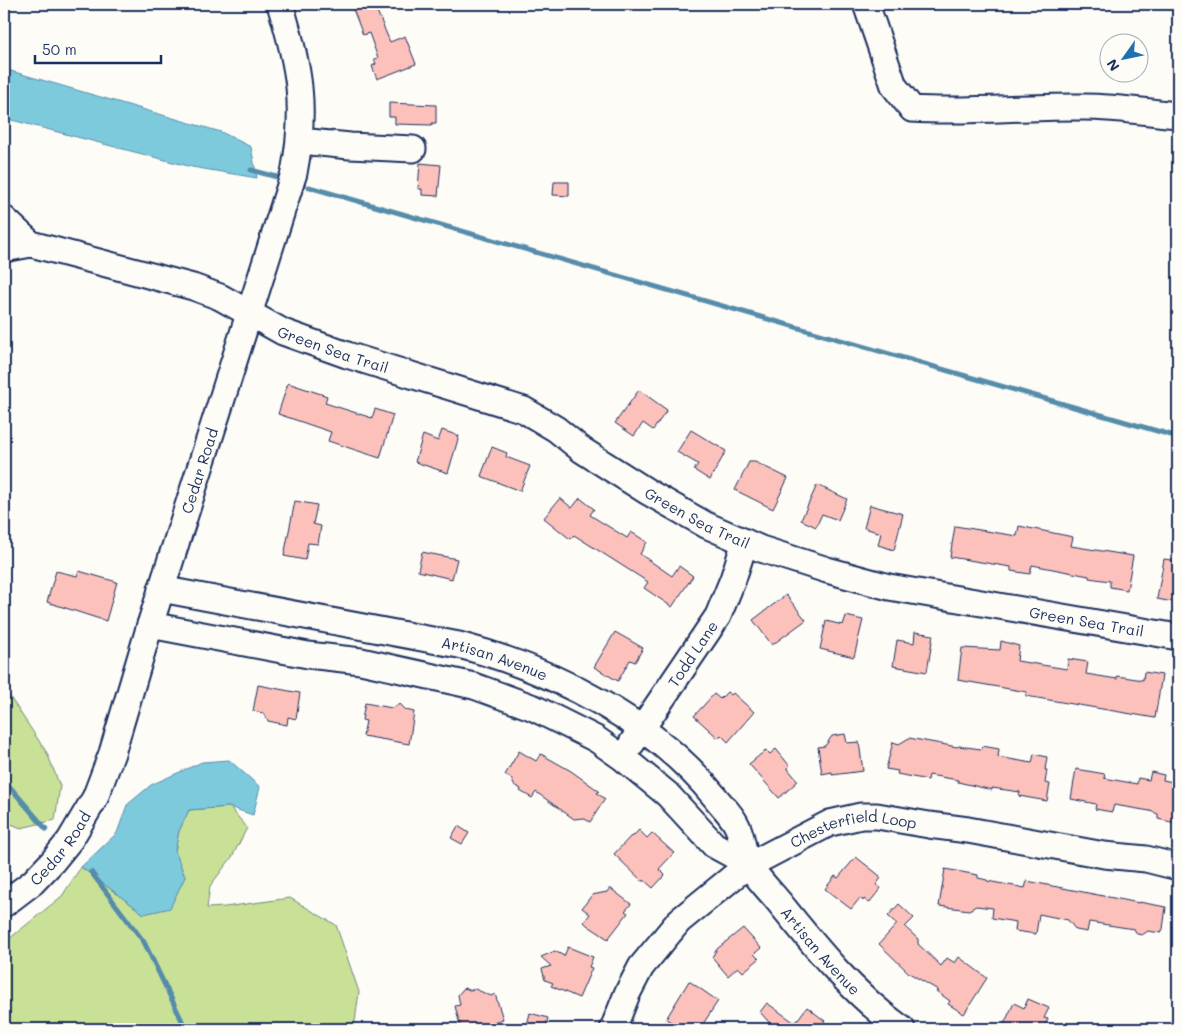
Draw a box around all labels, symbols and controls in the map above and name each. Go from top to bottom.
scale bar [35,32,161,64]
north arrow [1100,32,1150,82]
text: 50 m [42,39,77,59]
text: N [1102,56,1124,75]
street label: Green Sea Trail [275,321,391,377]
street label: Cedar Road [176,425,222,516]
street label: Green Sea Trail [641,482,753,553]
street label: Green Sea Trail [1028,601,1145,641]
street label: Todd Lane [663,617,722,691]
street label: Artisan Avenue [440,632,551,685]
street label: Chesterfield Loop [786,806,918,852]
street label: Cedar Road [25,807,95,889]
street label: Artisan Avenue [777,903,865,999]

